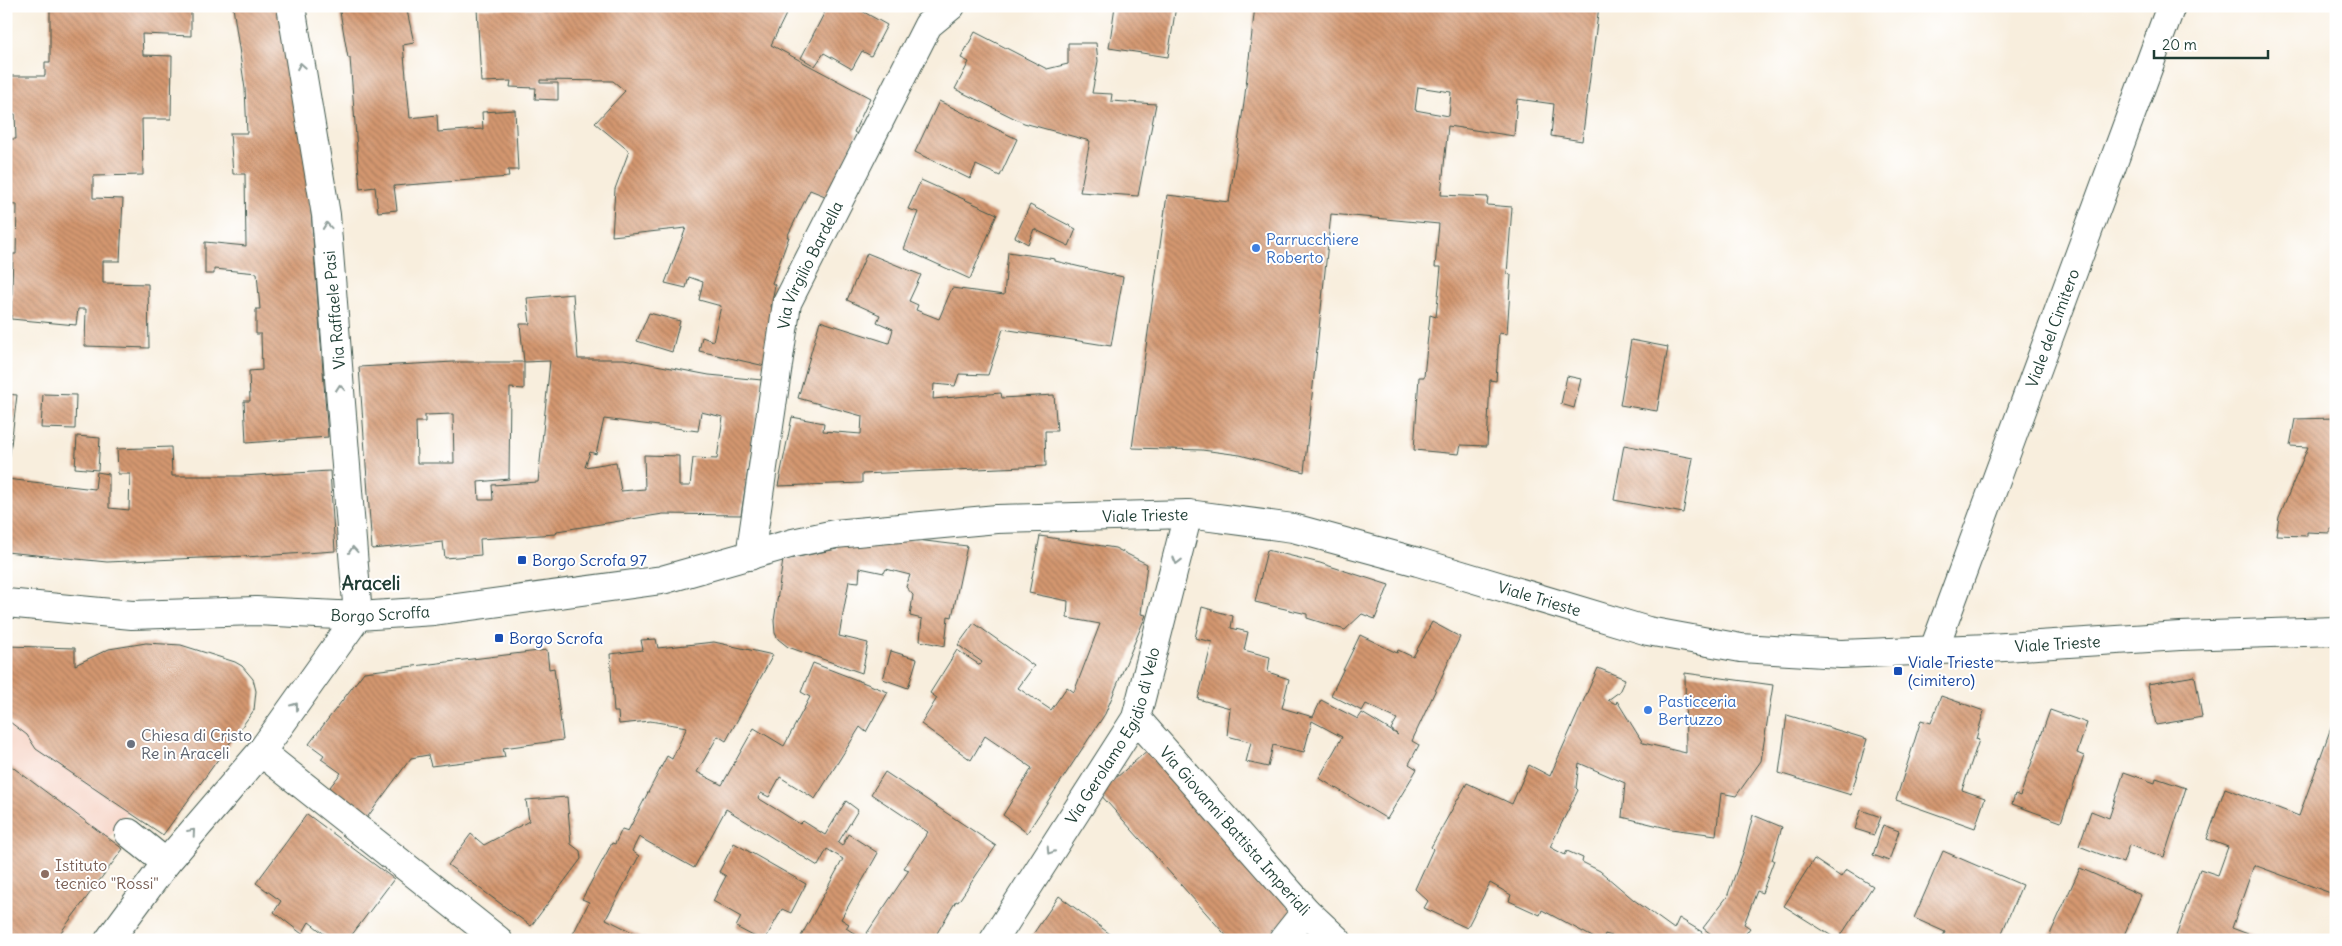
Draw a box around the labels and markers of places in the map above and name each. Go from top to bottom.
place label: Parrucchiere Roberto [1266,229,1359,267]
marker: Parrucchiere Roberto [1250,242,1262,254]
place label: Borgo Scrofa 97 [532,550,647,570]
marker: Borgo Scrofa 97 [516,554,528,566]
place label: Borgo Scrofa [509,628,603,648]
marker: Borgo Scrofa [493,632,505,644]
place label: Viale Trieste (cimitero) [1908,652,1994,690]
marker: Viale Trieste (cimitero) [1892,665,1904,677]
place label: Pasticceria Bertuzzo [1658,691,1736,729]
marker: Pasticceria Bertuzzo [1642,704,1654,716]
place label: Chiesa di Cristo Re in Araceli [141,725,252,763]
marker: Chiesa di Cristo Re in Araceli [125,738,137,750]
place label: Istituto tecnico "Rossi" [55,855,159,893]
marker: Istituto tecnico "Rossi" [39,868,51,880]

